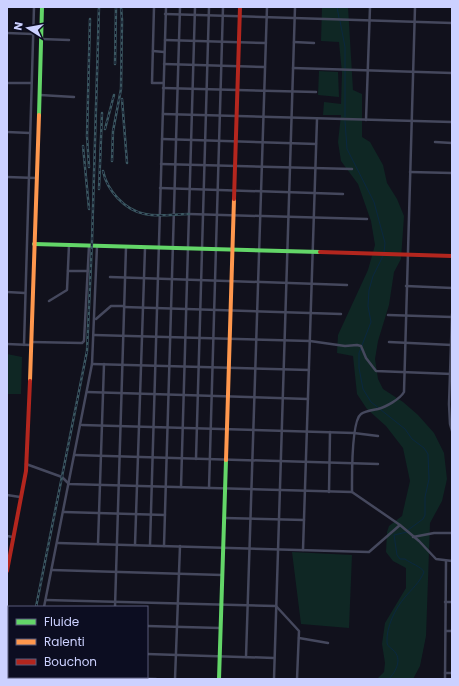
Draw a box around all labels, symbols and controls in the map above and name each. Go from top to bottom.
north arrow [8,8,48,48]
text: N [10,21,27,32]
legend [8,606,148,678]
text: Fluide [44,613,79,630]
text: Ralenti [44,633,85,650]
text: Bouchon [44,653,97,670]

